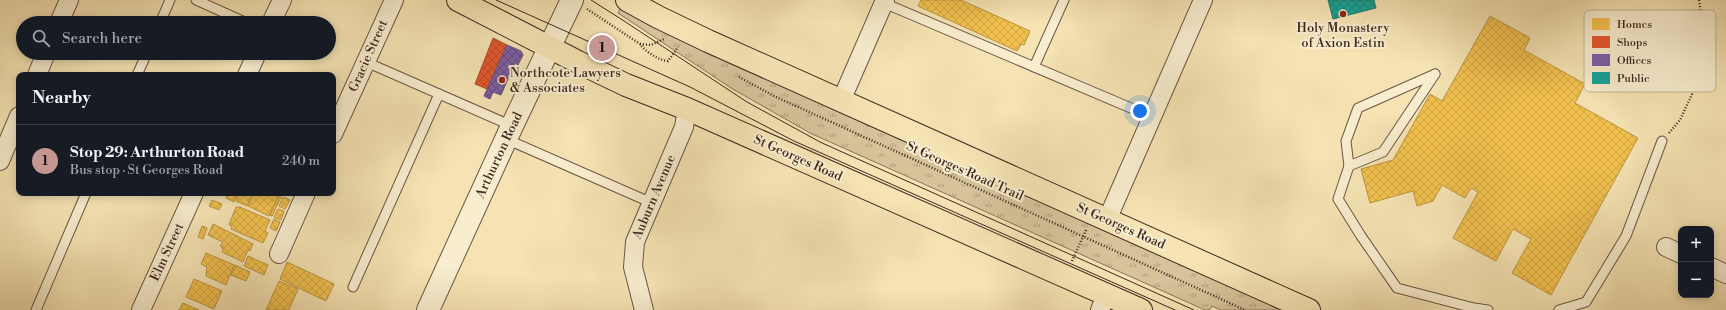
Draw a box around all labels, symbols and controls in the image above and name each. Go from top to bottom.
marker: Holy Monastery of Axion Estin [1338,9,1348,19]
legend [1584,10,1716,92]
search box [16,16,336,60]
street label: Gracie Street [345,17,391,94]
text: Homes [1617,18,1652,32]
place label: Holy Monastery of Axion Estin [1296,20,1390,51]
icon: search [30,27,52,49]
text: Search here [62,29,142,48]
pin: 1 [589,33,615,63]
text: Shops [1617,36,1647,50]
text: Offices [1617,54,1652,68]
place label: Northcote Lawyers & Associates [510,65,621,96]
text: Public [1617,72,1650,86]
marker: Northcote Lawyers & Associates [497,75,507,85]
text: Nearby [32,87,91,109]
your location [1130,101,1150,121]
street label: Arthurton Road [472,109,526,201]
street label: St Georges Road [751,131,845,185]
street label: St Georges Road Trail [904,138,1026,204]
text: Stop 29: Arthurton Road [70,143,244,162]
street label: Auburn Avenue [629,152,679,243]
text: 1 [42,153,48,169]
text: 240 m [282,153,320,169]
text: Bus stop · St Georges Road [70,162,223,178]
street label: St Georges Road [1074,199,1168,253]
street label: Elm Street [147,220,188,284]
map controls [1678,226,1714,298]
button: + [1678,226,1714,262]
button: − [1678,262,1714,298]

